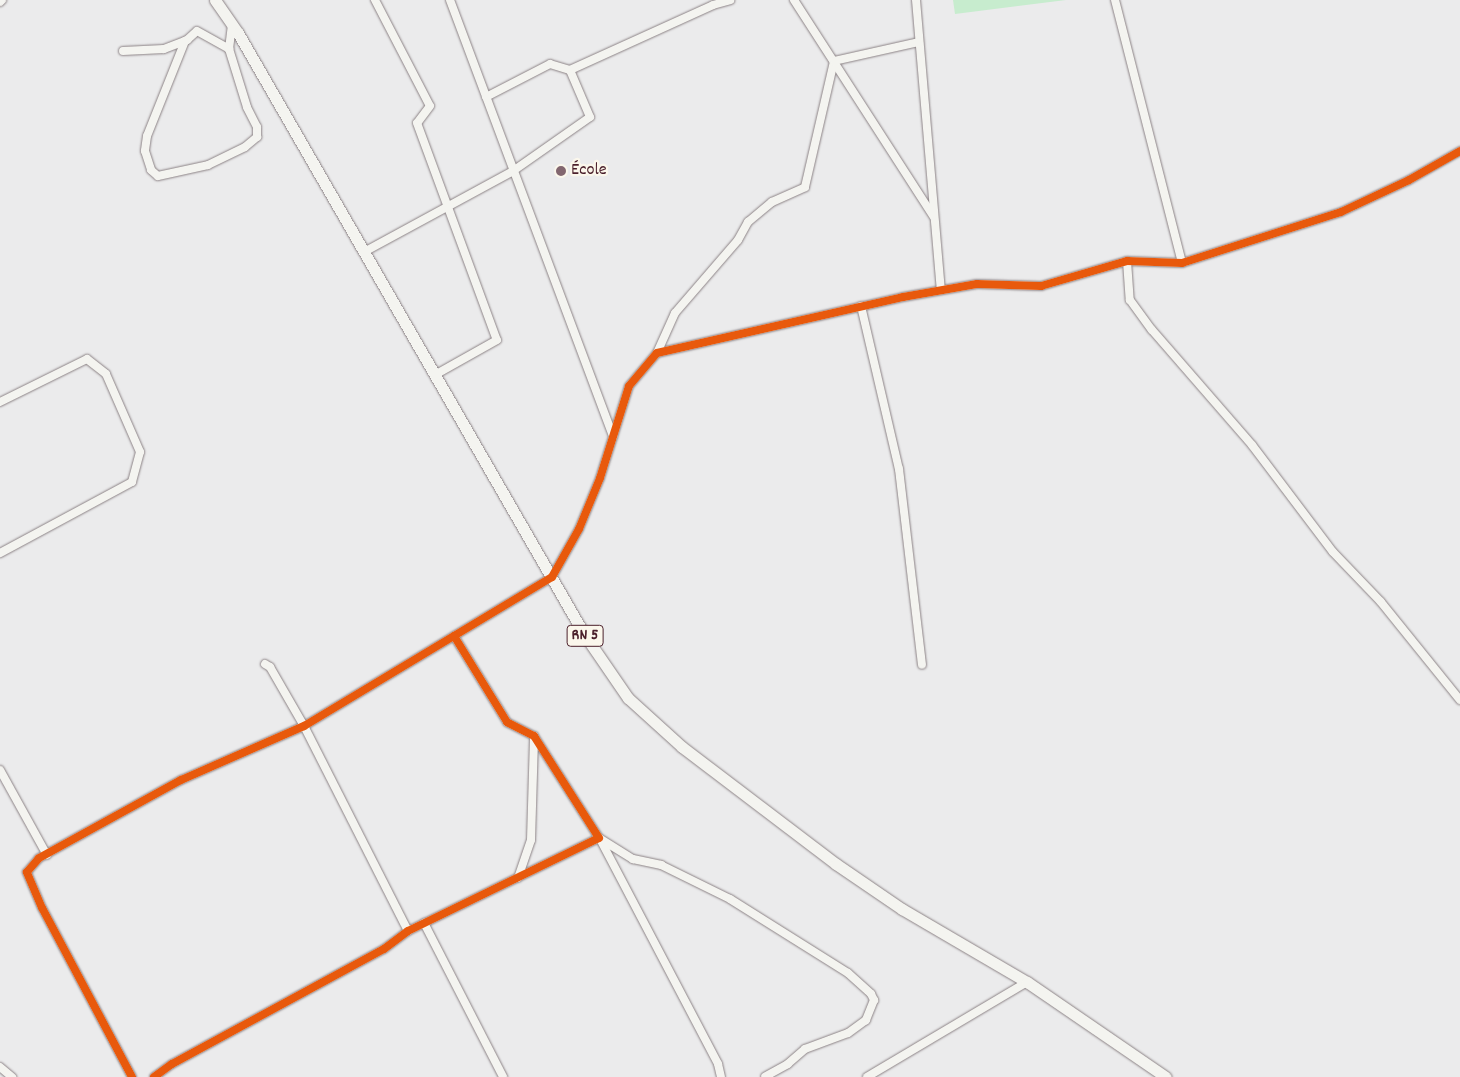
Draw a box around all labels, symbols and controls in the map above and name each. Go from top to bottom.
place label: École [571,160,607,182]
marker: École [555,165,567,177]
road number: RN 5 [566,622,604,650]

